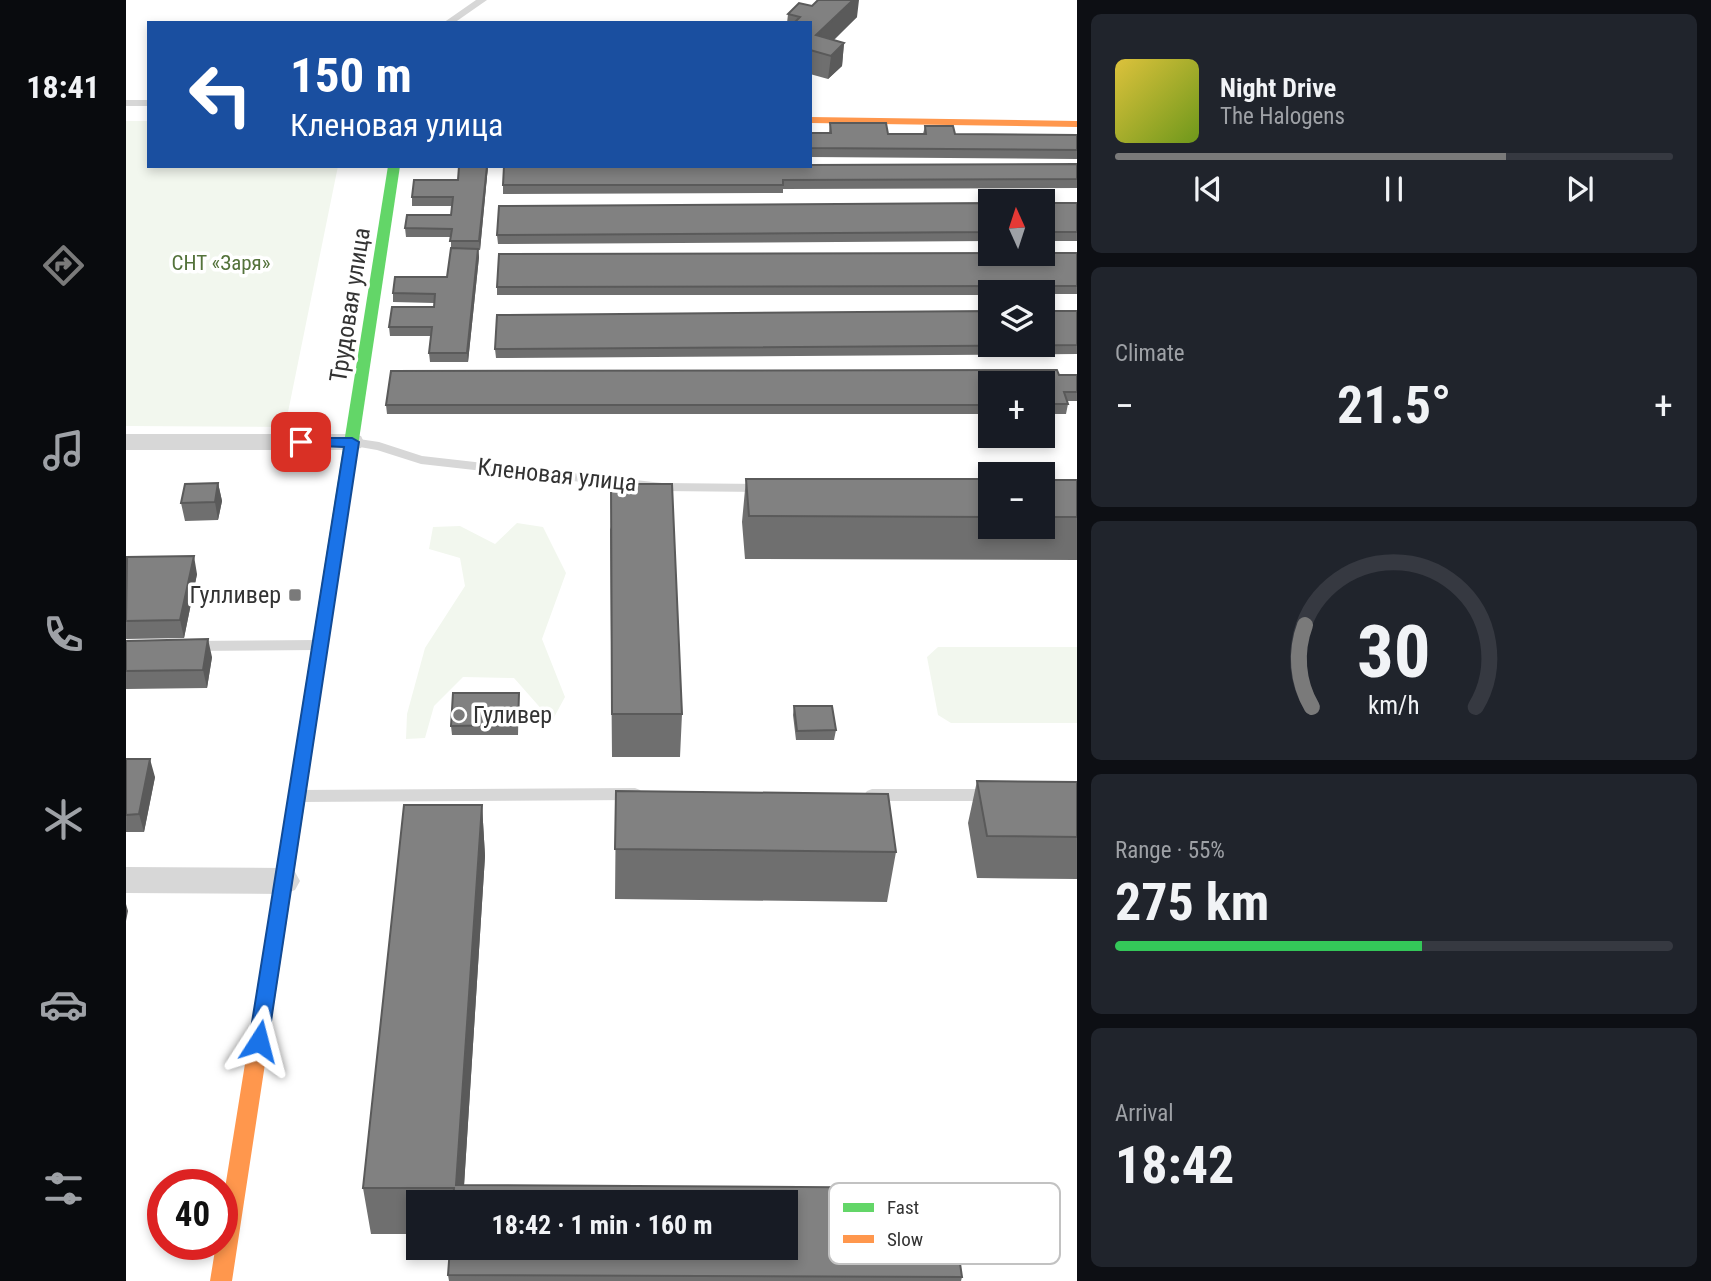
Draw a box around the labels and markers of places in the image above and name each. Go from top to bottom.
pin [271,412,331,472]
place label: Гулливер [190,581,281,609]
marker: Гулливер [287,587,303,603]
place label: Гуливер [473,701,552,729]
marker: Гуливер [451,707,467,723]

